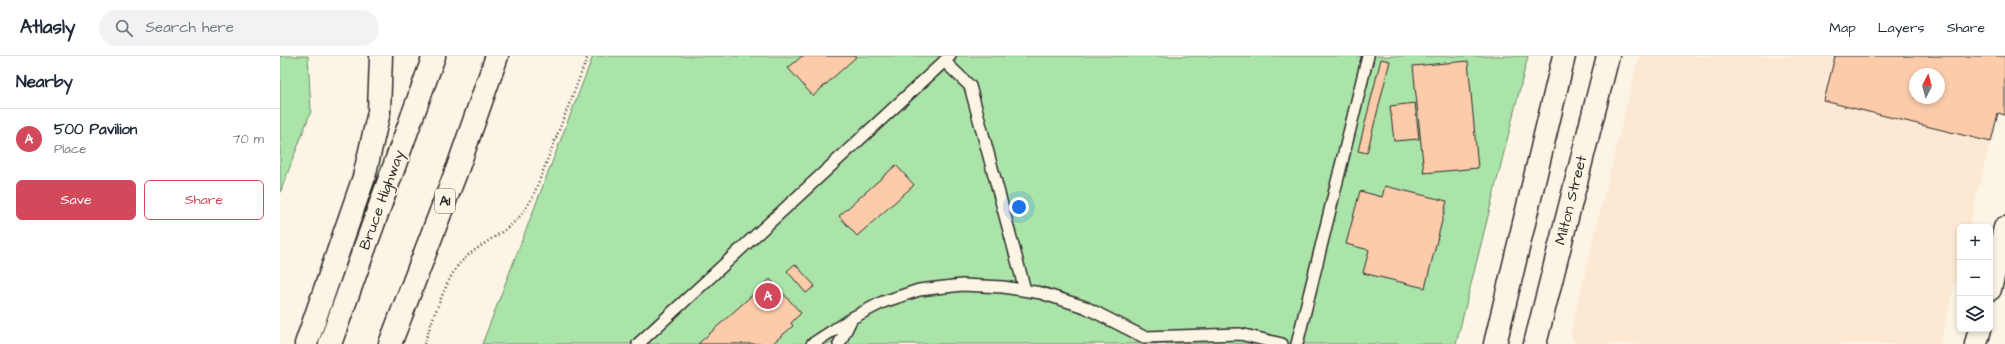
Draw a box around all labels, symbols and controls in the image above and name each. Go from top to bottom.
search box [99,10,379,46]
text: Atlasly [20,14,75,41]
icon: search [113,17,135,39]
text: Search here [145,17,234,38]
text: Map [1829,18,1856,38]
text: Layers [1878,18,1925,38]
text: Share [1947,18,1985,38]
north arrow [1909,68,1945,104]
text: Nearby [16,70,73,94]
text: 500 Pavilion [54,119,137,140]
text: A [25,130,33,148]
text: 70 m [232,130,264,148]
text: Place [54,140,86,158]
street label: Bruce Highway [354,147,411,253]
street label: Milton Street [1550,153,1592,247]
button: Save [16,180,136,220]
button: Share [144,180,264,220]
road number: A1 [435,189,455,213]
your location [1009,197,1029,217]
map controls [1957,224,1993,332]
button: + [1957,224,1993,260]
button: − [1957,260,1993,296]
pin: A [755,281,781,311]
button: layers [1957,296,1993,332]

